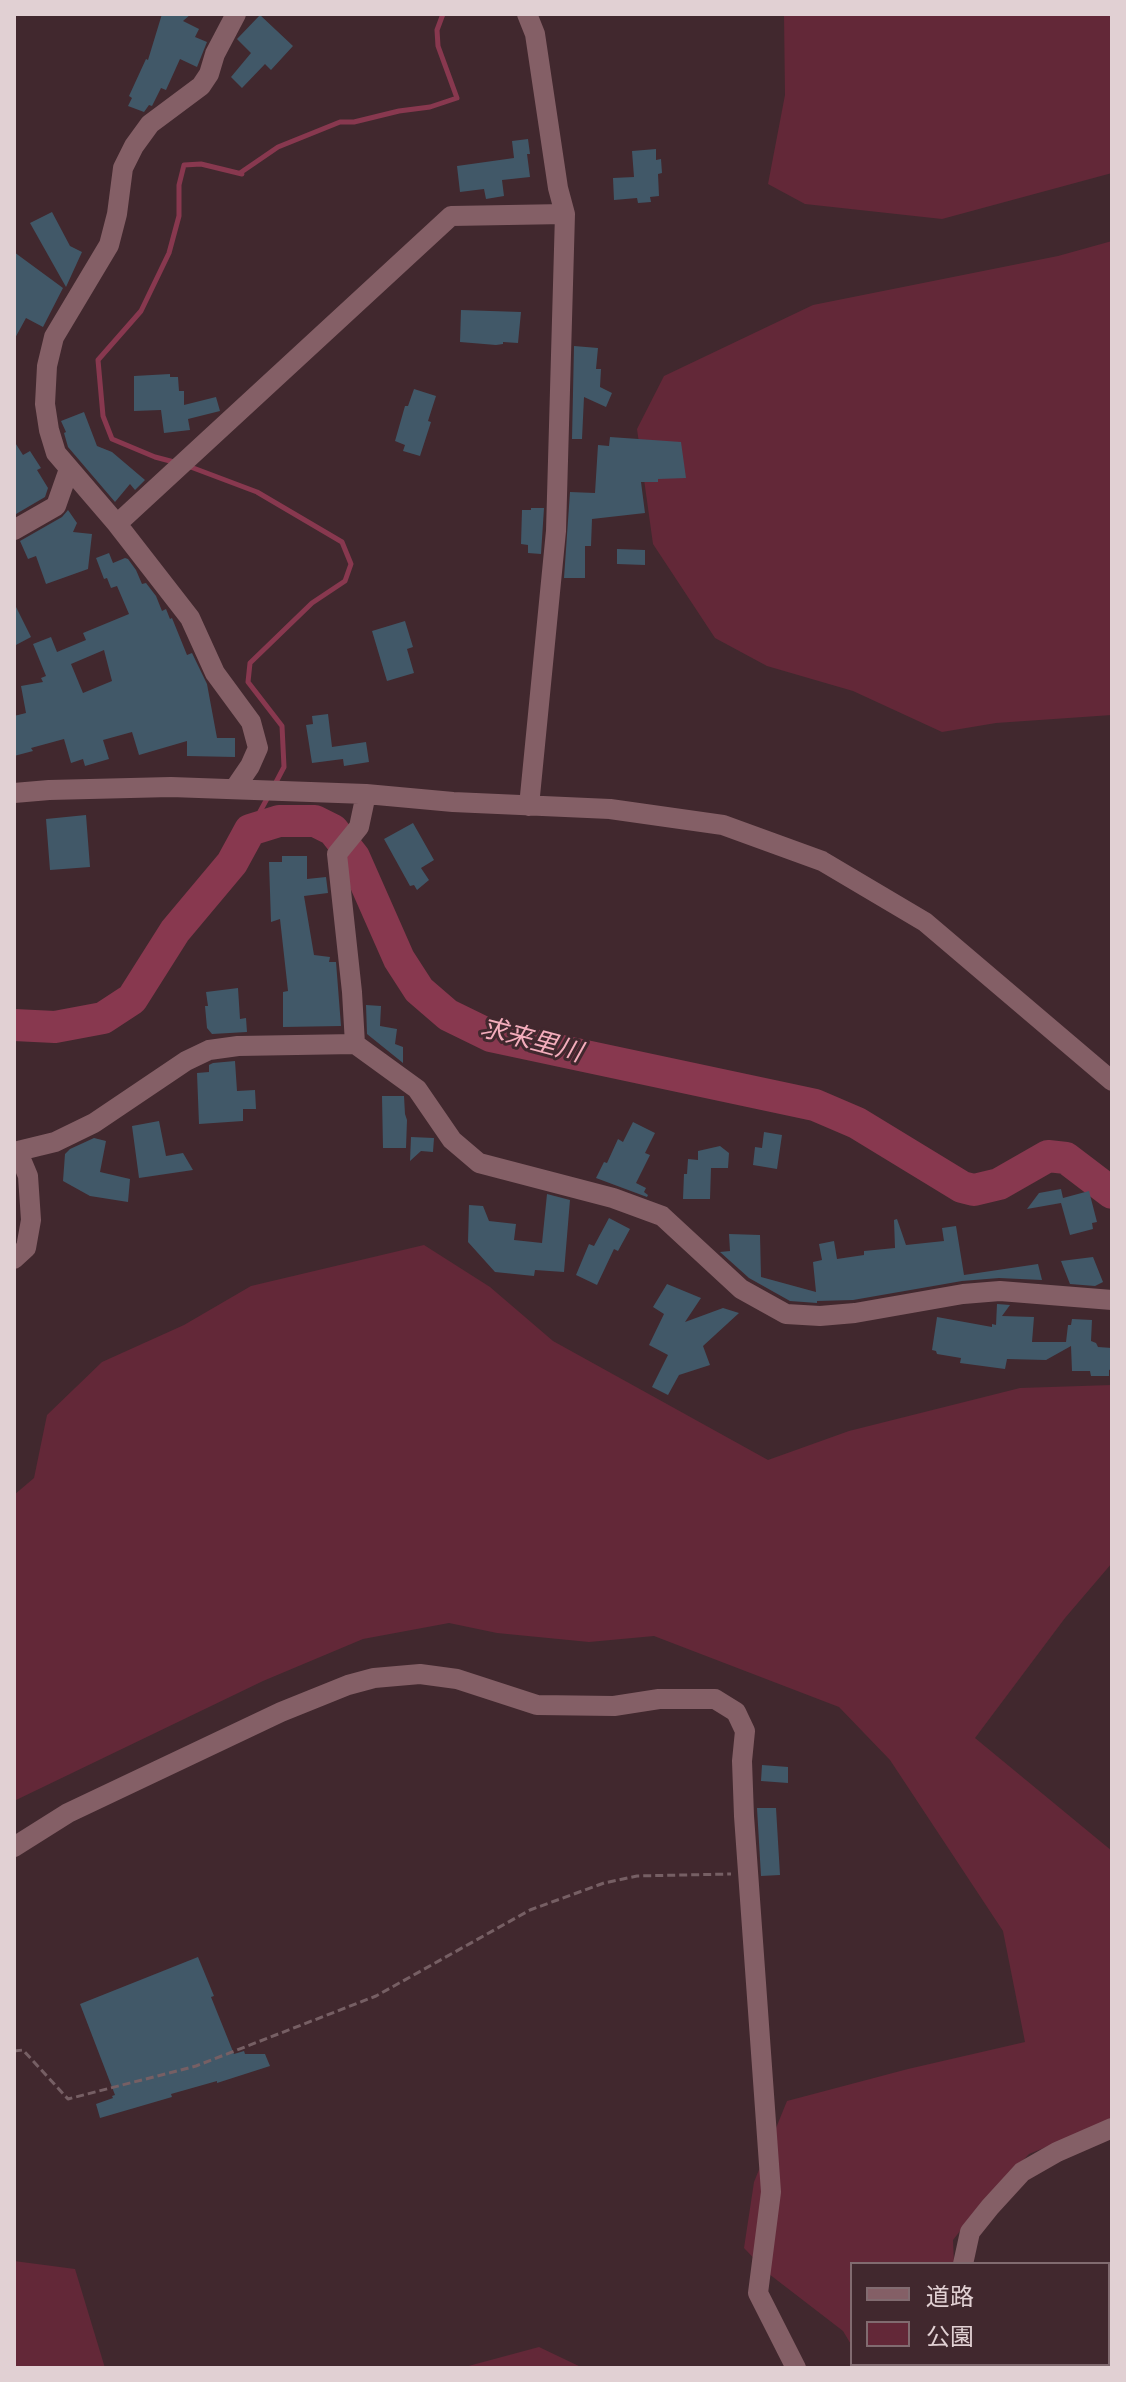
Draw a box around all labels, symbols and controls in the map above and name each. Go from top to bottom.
water label: 求来里川 [477,1012,585,1070]
legend [850,2262,1110,2366]
text: 道路 [926,2283,974,2311]
text: 公園 [926,2323,974,2351]

